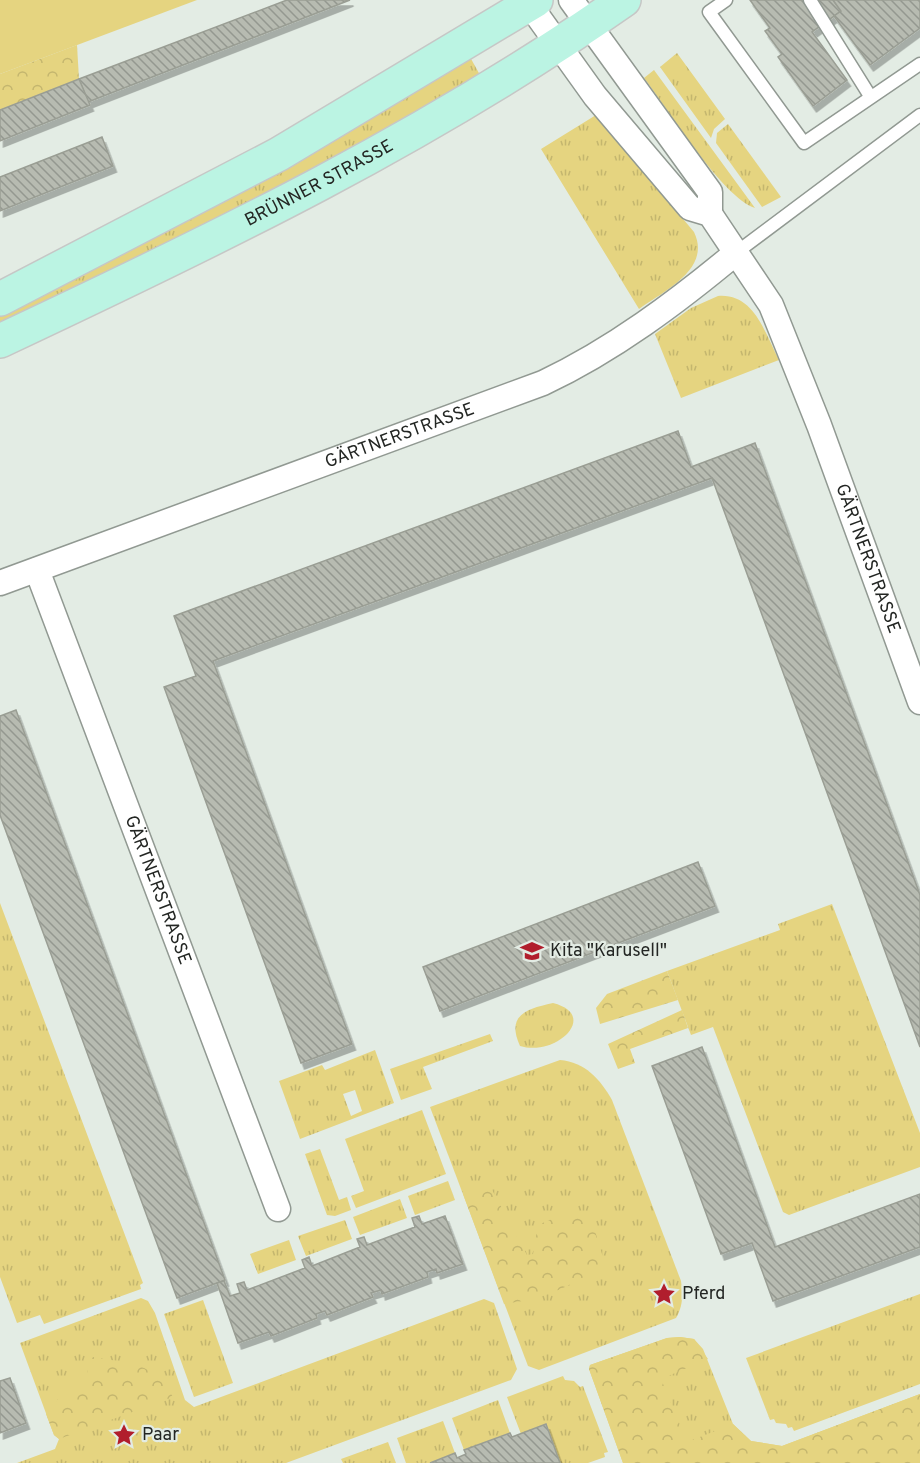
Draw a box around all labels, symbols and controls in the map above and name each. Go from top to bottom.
street label: BRÜNNER STRASSE [241,135,397,232]
street label: GÄRTNERSTRASSE [322,398,478,474]
street label: GÄRTNERSTRASSE [830,481,906,637]
street label: GÄRTNERSTRASSE [119,812,196,968]
school or university icon: Kita "Karusell" [519,938,545,964]
place label: Kita "Karusell" [550,940,667,963]
place icon: Pferd [651,1281,677,1307]
place label: Pferd [682,1283,725,1306]
place icon: Paar [111,1422,137,1448]
place label: Paar [142,1424,179,1447]

